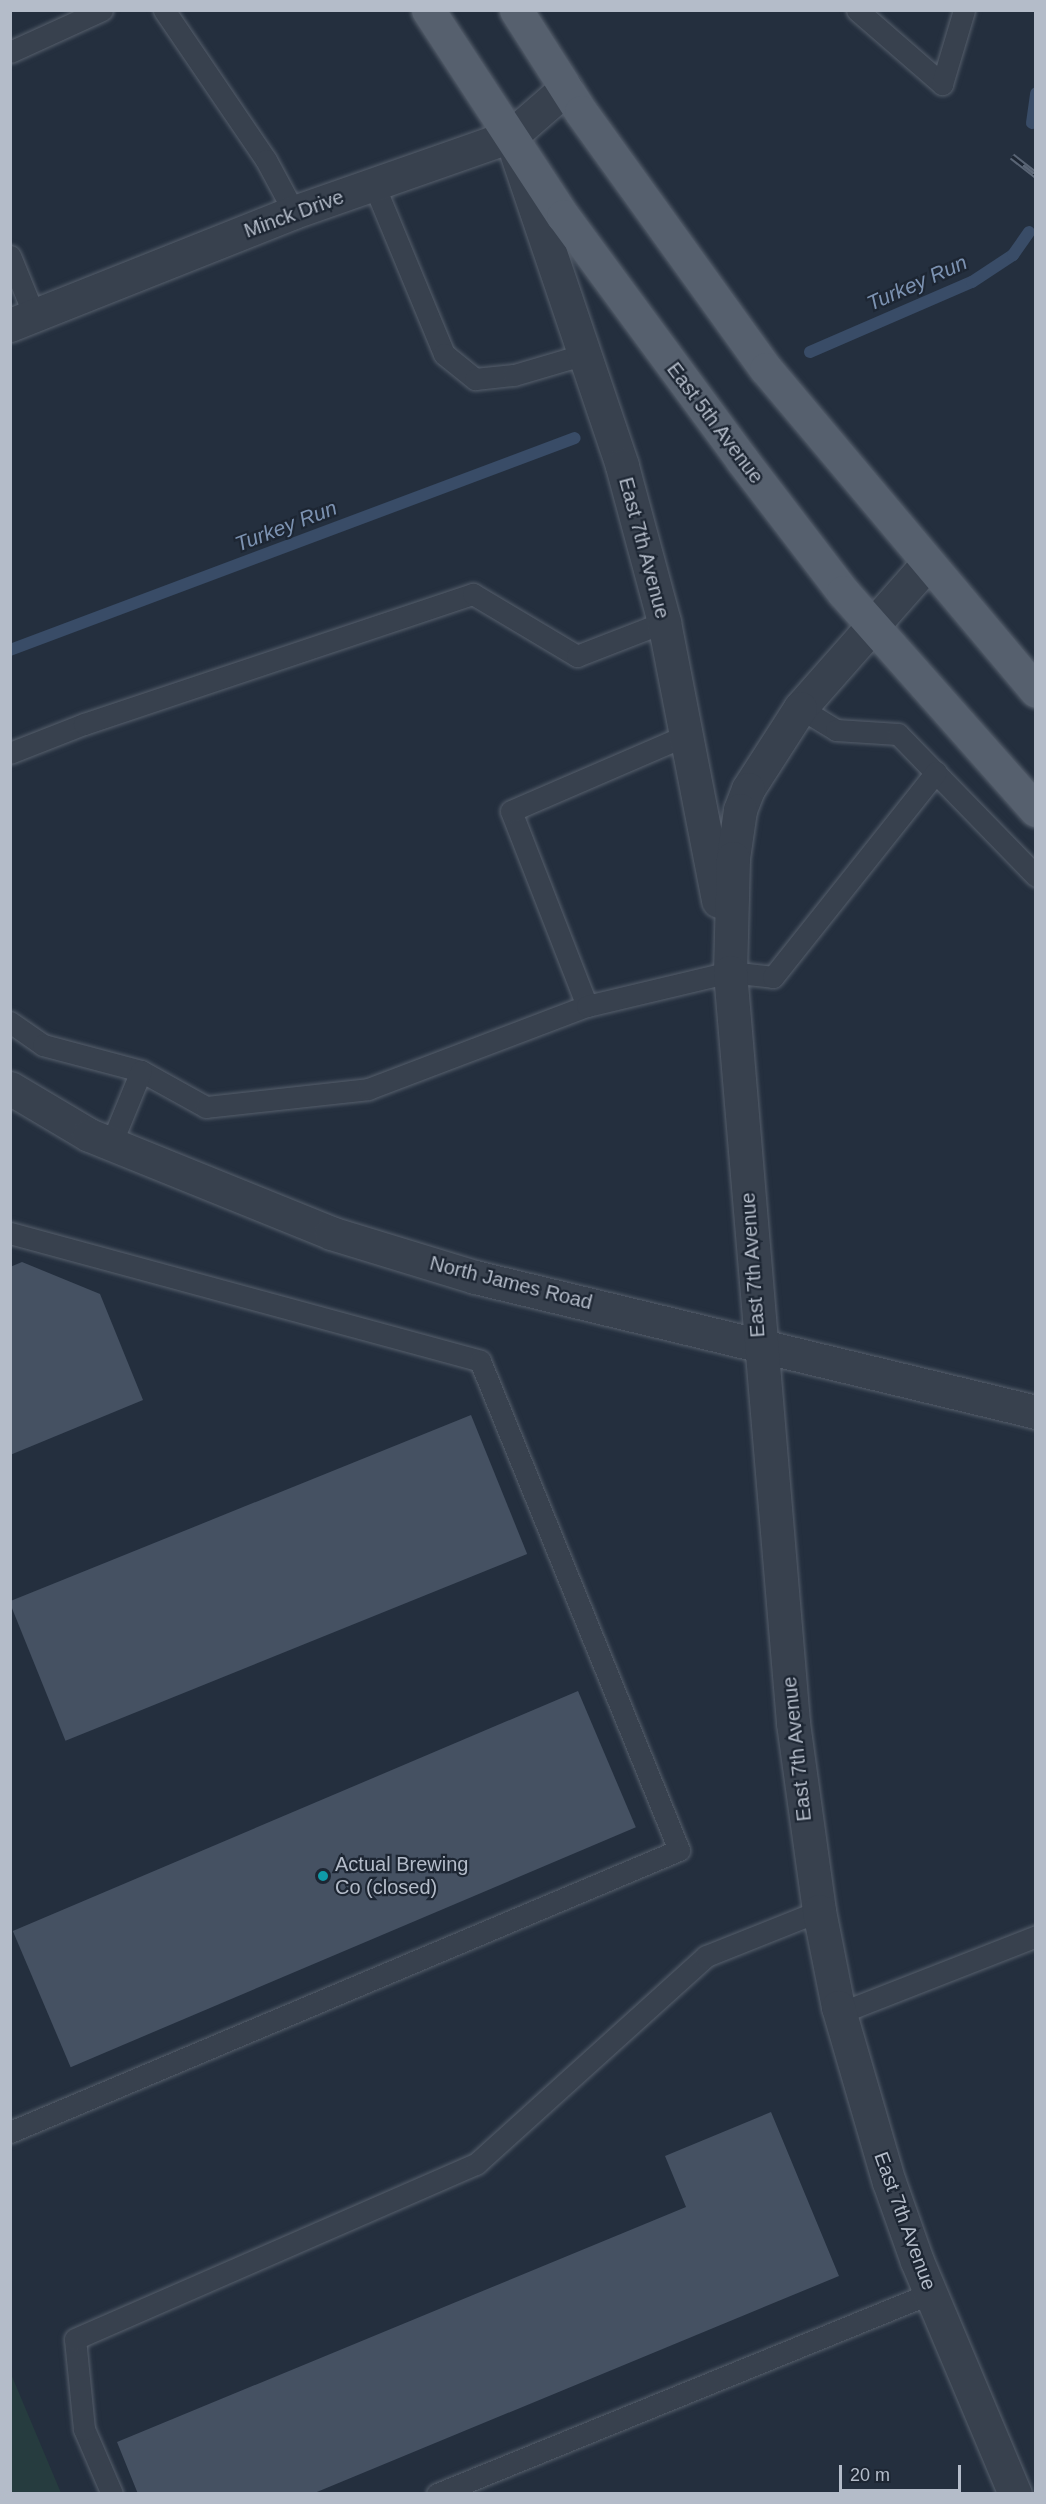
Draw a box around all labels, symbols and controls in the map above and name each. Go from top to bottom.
street label: Minck Drive [241,185,347,243]
water label: Turkey Run [863,250,971,316]
street label: East 5th Avenue [661,357,769,489]
street label: East 7th Avenue [613,474,675,622]
water label: Turkey Run [232,495,340,557]
street label: East 7th Avenue [736,1191,770,1339]
street label: North James Road [427,1251,595,1315]
street label: East 7th Avenue [777,1675,817,1823]
place label: Actual Brewing Co (closed) [335,1852,468,1899]
marker: Actual Brewing Co (closed) [316,1869,330,1883]
street label: East 7th Avenue [869,2148,941,2294]
scale bar [842,2453,964,2491]
text: 20 m [850,2465,890,2485]

